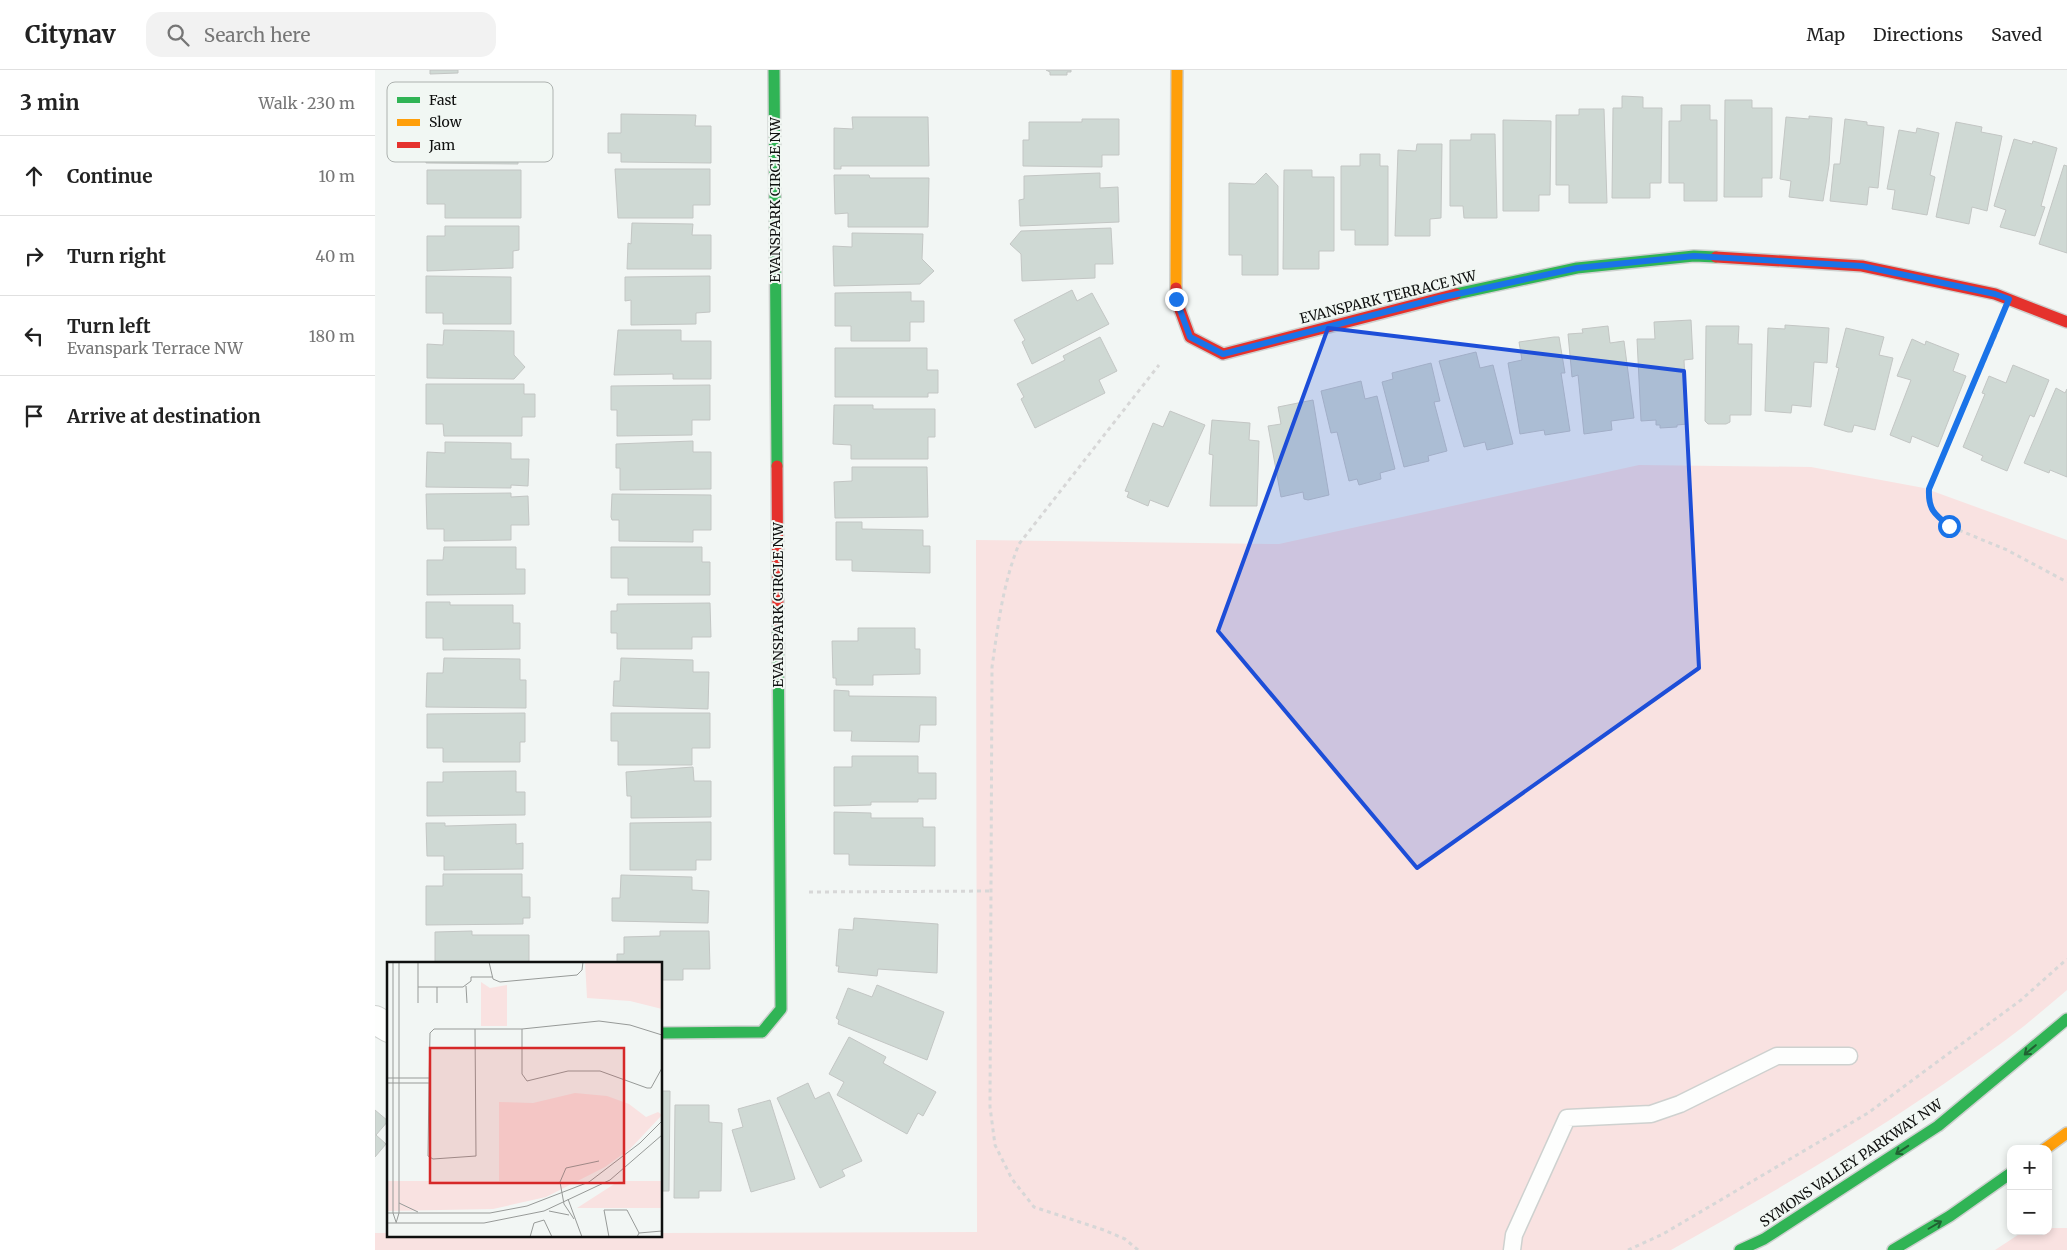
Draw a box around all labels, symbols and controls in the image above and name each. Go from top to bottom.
search box [146,12,496,57]
text: Citynav [25,19,116,50]
icon: search [164,21,192,49]
text: Search here [204,23,310,47]
text: Map [1807,23,1845,46]
text: Directions [1873,23,1963,46]
text: Saved [1991,23,2042,46]
legend [387,82,553,162]
text: 3 min [20,89,79,116]
text: Fast [429,91,457,109]
text: Walk · 230 m [259,93,355,113]
text: Slow [429,113,462,131]
street label: EVANSPARK CIRCLE NW [766,116,784,283]
text: Jam [428,136,455,154]
icon: ahead [20,162,48,190]
text: Continue [67,164,153,188]
text: 10 m [318,166,355,186]
icon: right [20,242,48,270]
text: Turn right [67,244,166,268]
text: 40 m [315,246,355,266]
street label: EVANSPARK TERRACE NW [1298,266,1479,328]
route end [1165,288,1188,311]
text: Turn left [67,314,151,338]
icon: left [20,322,48,350]
text: 180 m [309,326,355,346]
text: Evanspark Terrace NW [67,338,243,358]
icon: arrive [20,402,48,430]
text: Arrive at destination [67,404,261,428]
route start [1938,515,1961,538]
street label: EVANSPARK CIRCLE NW [769,521,787,688]
inset map [387,962,663,1238]
one-way arrow [2023,1044,2036,1056]
street label: SYMONS VALLEY PARKWAY NW [1756,1094,1947,1231]
one-way arrow [1895,1145,1909,1155]
map controls [2007,1145,2052,1235]
button: + [2007,1145,2052,1190]
button: − [2007,1190,2052,1235]
one-way arrow [1927,1220,1941,1230]

